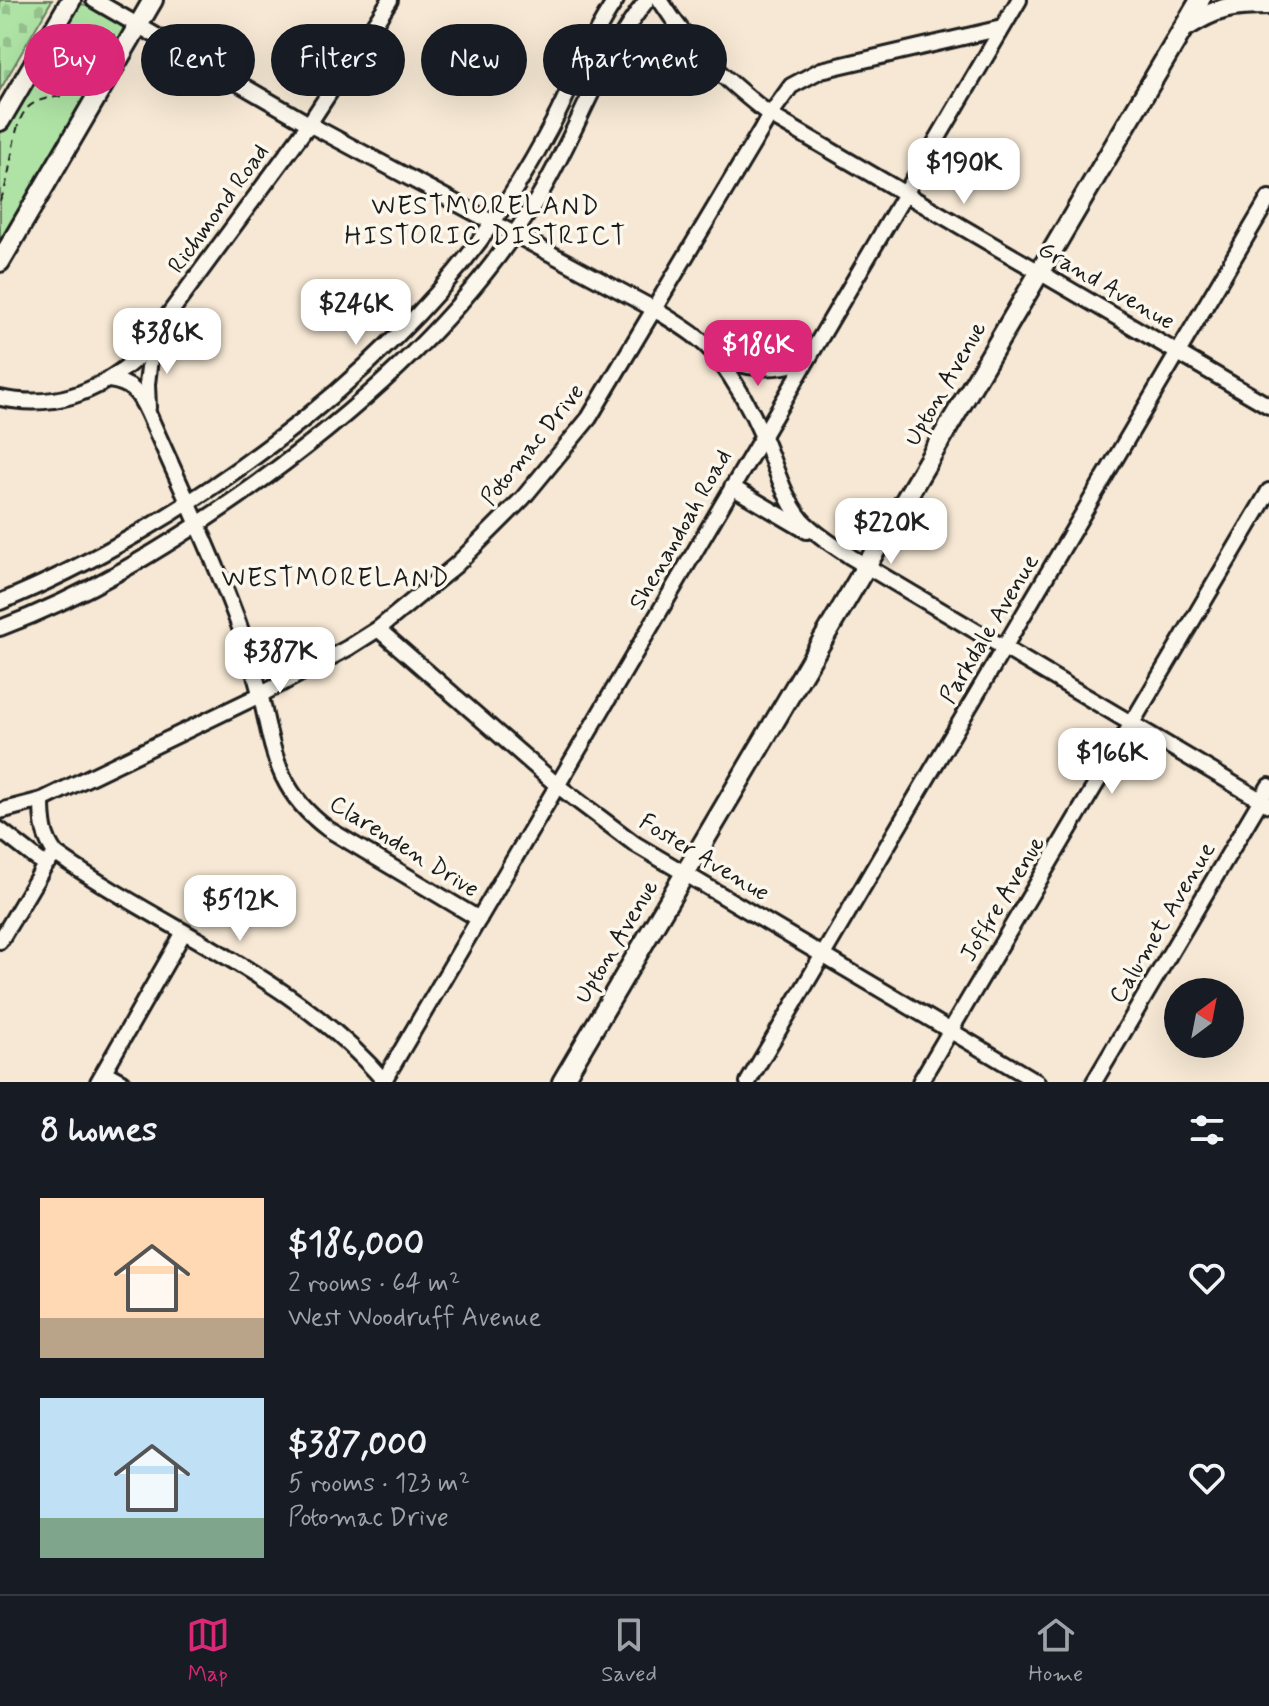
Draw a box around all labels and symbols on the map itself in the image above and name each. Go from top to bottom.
street label: Richmond Road [162,138,276,280]
pin: $190K [908,138,1020,206]
district label: WESTMORELAND HISTORIC DISTRICT [344,190,628,254]
street label: Grand Avenue [1032,234,1180,338]
pin: $246K [300,279,412,347]
pin: $386K [111,308,223,376]
street label: Upton Avenue [898,316,994,452]
pin: $186K [702,320,814,388]
street label: Potomac Drive [474,378,592,512]
street label: Shenandoah Road [622,444,740,616]
pin: $220K [835,498,947,566]
street label: Parkdale Avenue [933,548,1047,710]
district label: WESTMORELAND [221,562,451,596]
pin: $387K [224,627,336,695]
pin: $166K [1056,728,1168,796]
street label: Clarenden Drive [323,789,485,905]
street label: Foster Avenue [633,807,775,909]
street label: Joffre Avenue [953,830,1053,968]
street label: Calumet Avenue [1103,836,1223,1009]
street label: Upton Avenue [568,874,666,1010]
pin: $512K [184,875,296,943]
north arrow [1164,978,1244,1058]

